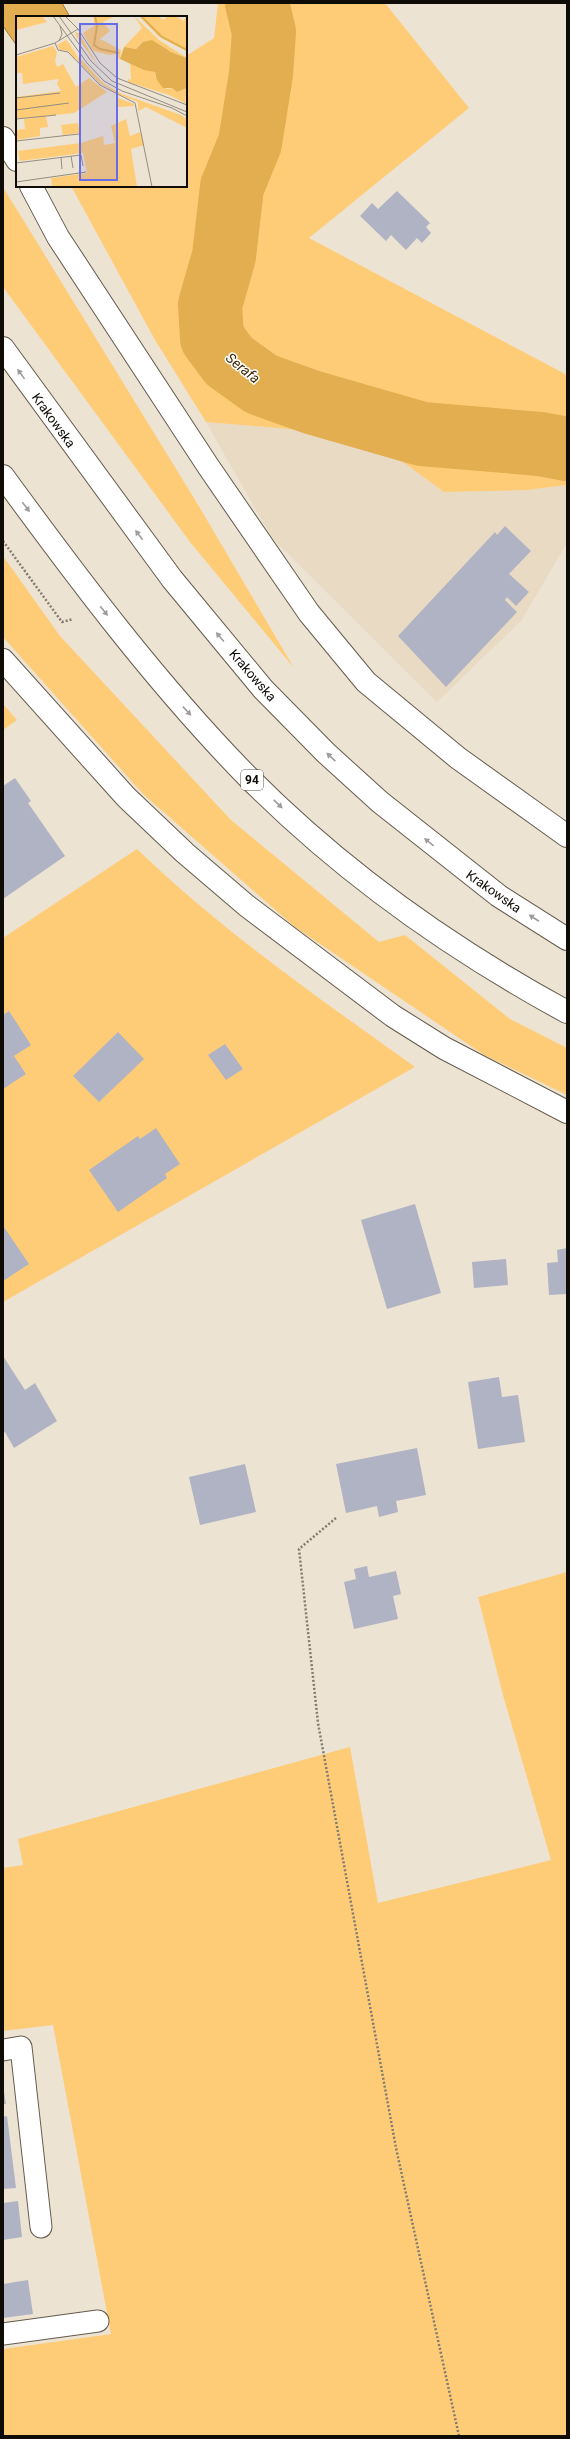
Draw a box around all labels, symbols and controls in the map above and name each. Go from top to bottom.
inset map [16,16,187,187]
water label: Serafa [223,349,263,387]
one-way arrow [17,369,25,379]
street label: Krakowska [29,390,78,450]
one-way arrow [22,502,30,513]
one-way arrow [135,530,143,541]
one-way arrow [100,606,109,617]
one-way arrow [216,632,225,642]
street label: Krakowska [226,646,279,704]
one-way arrow [182,707,191,716]
one-way arrow [325,752,336,761]
road number: 94 [241,770,263,790]
one-way arrow [273,800,283,809]
one-way arrow [423,837,434,846]
street label: Krakowska [463,867,524,916]
one-way arrow [528,915,540,922]

